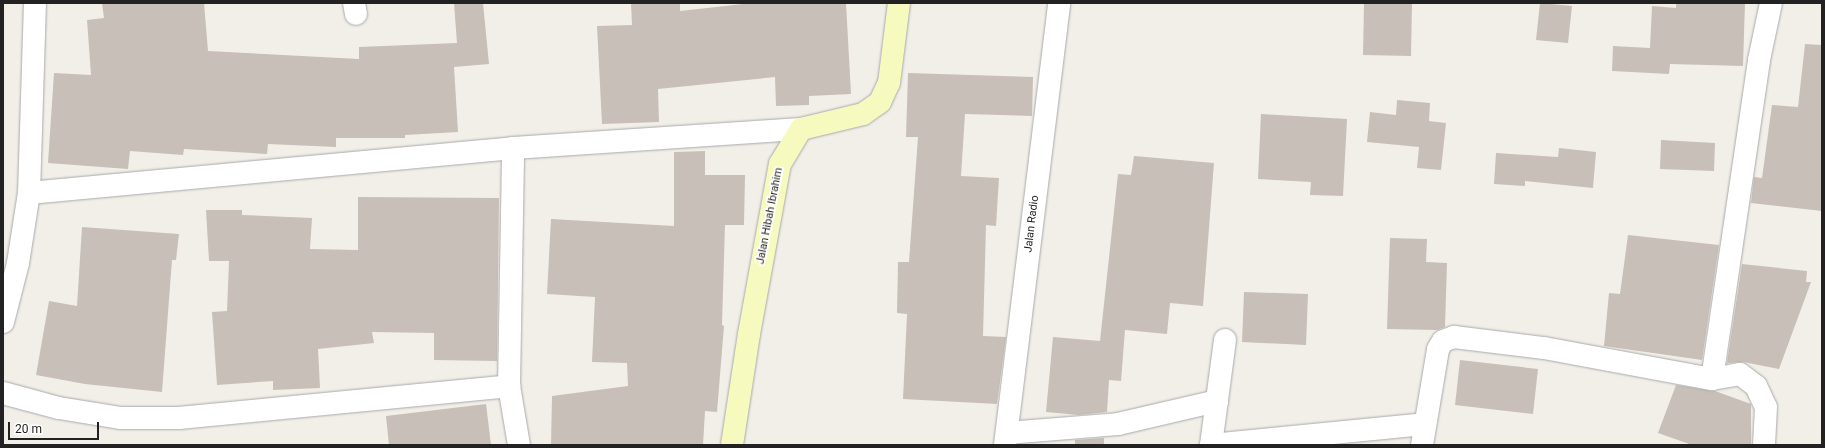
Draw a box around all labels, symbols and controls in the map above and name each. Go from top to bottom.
street label: Jalan Hibah Ibrahim [754,167,786,265]
street label: Jalan Radio [1022,195,1042,253]
scale bar [10,414,101,440]
text: 20 m [15,422,42,436]

